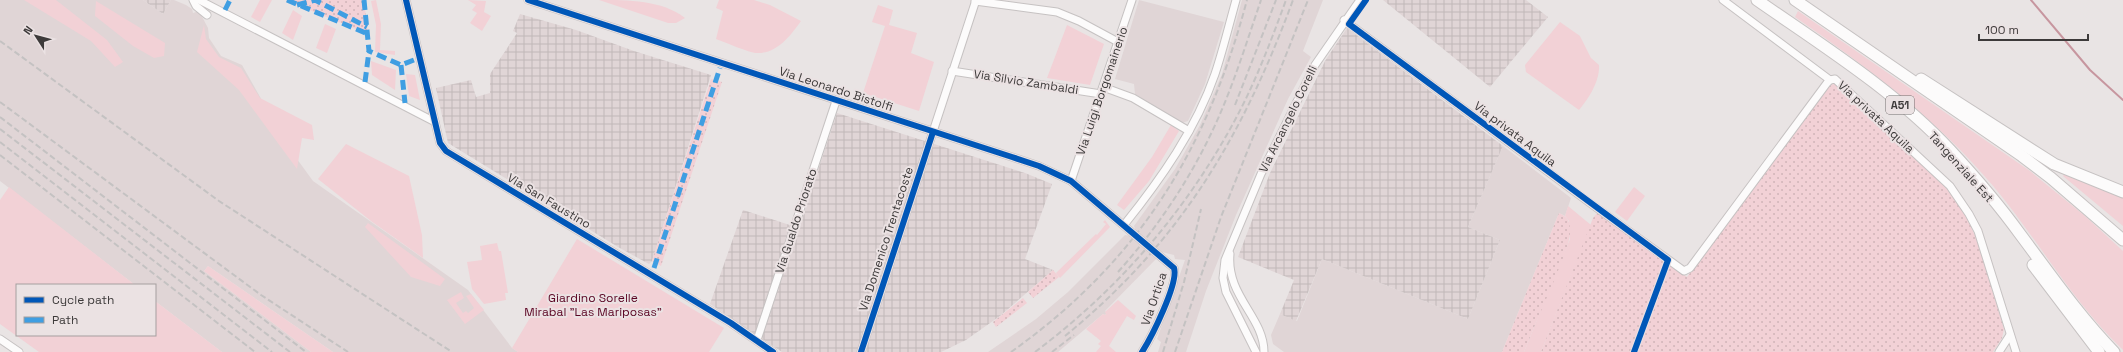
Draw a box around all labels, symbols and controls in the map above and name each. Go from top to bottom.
north arrow [16,16,56,56]
scale bar [1979,16,2088,42]
text: 100 m [1985,22,2019,38]
text: N [20,23,36,37]
street label: Via Luigi Borgomainerio [1072,24,1132,158]
street label: Via Leonardo Bistolfi [777,63,895,115]
street label: Via Arcangelo Corelli [1255,63,1321,175]
street label: Via Silvio Zambaldi [972,66,1080,98]
street label: Via privata Aquila [1834,77,1918,157]
road number: A51 [1886,96,1914,114]
street label: Via privata Aquila [1471,98,1559,170]
street label: Tangenziale Est [1925,128,1997,206]
street label: Via Domenico Trentacoste [855,165,917,313]
street label: Via Gualdo Priorato [771,167,821,275]
street label: Via San Faustino [504,170,594,232]
street label: Via Ortica [1137,270,1171,328]
legend [16,284,156,336]
park label: Giardino Sorelle Mirabal "Las Mariposas" [524,290,662,320]
text: Cycle path [52,292,114,308]
text: Path [52,312,78,328]

